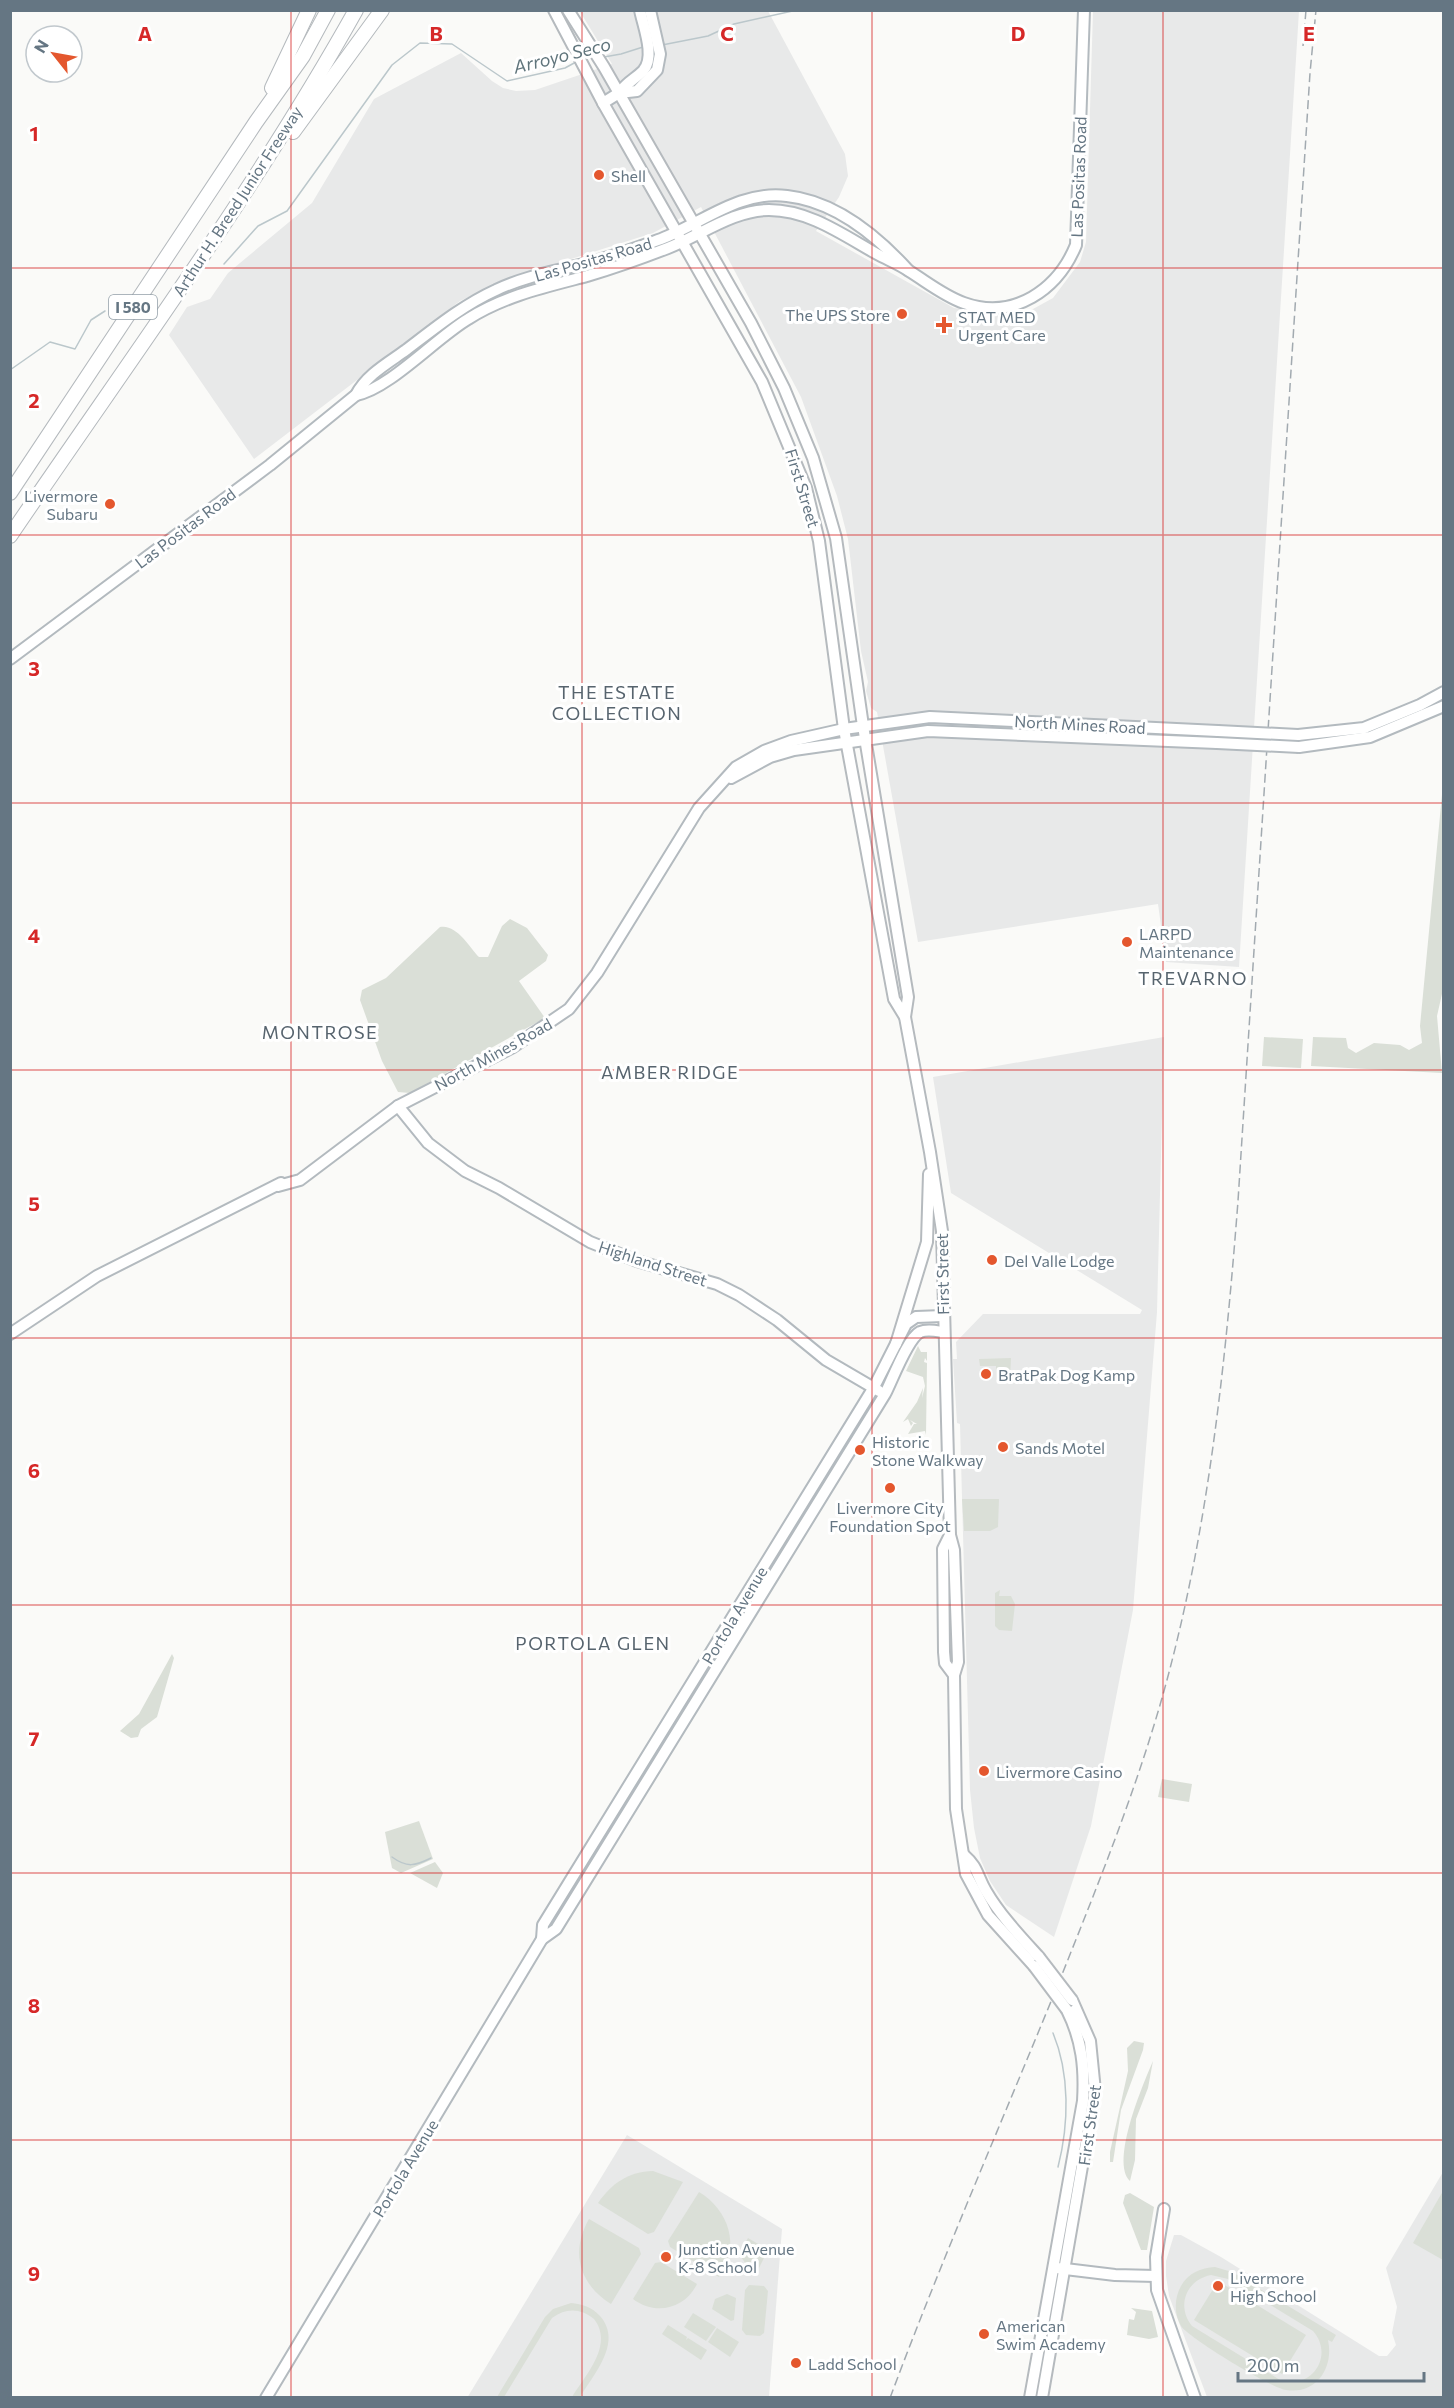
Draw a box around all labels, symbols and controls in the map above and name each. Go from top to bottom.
text: A [138,21,152,45]
text: B [429,21,443,45]
text: C [720,21,734,45]
text: D [1011,21,1025,45]
text: E [1303,21,1315,45]
north arrow [24,24,84,84]
water label: Arroyo Seco [510,32,613,78]
text: N [29,36,52,56]
street label: Arthur H. Breed Junior Freeway [168,102,306,300]
street label: Las Positas Road [1066,116,1090,238]
text: 1 [29,121,39,145]
place label: Shell [611,166,646,185]
marker: Shell [592,168,606,182]
street label: Las Positas Road [532,233,654,285]
road number: I 580 [109,295,157,319]
place label: The UPS Store [785,305,890,324]
marker: The UPS Store [895,307,909,321]
place label: STAT MED Urgent Care [958,307,1046,344]
marker: STAT MED Urgent Care [935,316,953,334]
text: 2 [28,388,40,412]
street label: First Street [782,446,824,530]
street label: Las Positas Road [131,484,239,572]
place label: Livermore Subaru [24,486,98,523]
marker: Livermore Subaru [103,497,117,511]
text: 3 [28,656,40,680]
district label: THE ESTATE COLLECTION [552,681,682,724]
street label: North Mines Road [1014,711,1146,737]
text: 4 [28,923,40,947]
place label: LARPD Maintenance [1139,924,1234,961]
marker: LARPD Maintenance [1120,935,1134,949]
district label: TREVARNO [1138,967,1248,989]
street label: North Mines Road [431,1014,555,1094]
district label: MONTROSE [262,1021,378,1043]
district label: AMBER RIDGE [601,1061,739,1083]
text: 5 [28,1191,40,1215]
street label: First Street [932,1233,952,1315]
street label: Highland Street [596,1236,710,1290]
place label: Del Valle Lodge [1004,1251,1114,1270]
marker: Del Valle Lodge [985,1253,999,1267]
place label: BratPak Dog Kamp [998,1365,1135,1384]
marker: BratPak Dog Kamp [979,1367,993,1381]
place label: Historic Stone Walkway [872,1432,984,1469]
place label: Sands Motel [1015,1438,1105,1457]
marker: Sands Motel [996,1440,1010,1454]
marker: Historic Stone Walkway [853,1443,867,1457]
text: 6 [28,1458,40,1482]
marker: Livermore City Foundation Spot [883,1481,897,1495]
place label: Livermore City Foundation Spot [829,1498,951,1535]
street label: Portola Avenue [697,1563,771,1667]
district label: PORTOLA GLEN [515,1632,671,1654]
text: 7 [29,1726,40,1750]
place label: Livermore Casino [996,1762,1123,1781]
marker: Livermore Casino [977,1764,991,1778]
text: 8 [28,1993,40,2017]
street label: First Street [1074,2083,1104,2167]
street label: Portola Avenue [368,2116,442,2220]
place label: Junction Avenue K-8 School [678,2239,794,2276]
marker: Junction Avenue K-8 School [659,2250,673,2264]
text: 9 [28,2261,40,2285]
place label: Livermore High School [1230,2268,1317,2305]
marker: Livermore High School [1211,2279,1225,2293]
place label: American Swim Academy [996,2316,1106,2353]
marker: American Swim Academy [977,2327,991,2341]
scale bar [1238,2345,1424,2383]
place label: Ladd School [808,2354,897,2373]
text: 200 m [1247,2354,1300,2376]
marker: Ladd School [789,2356,803,2370]

